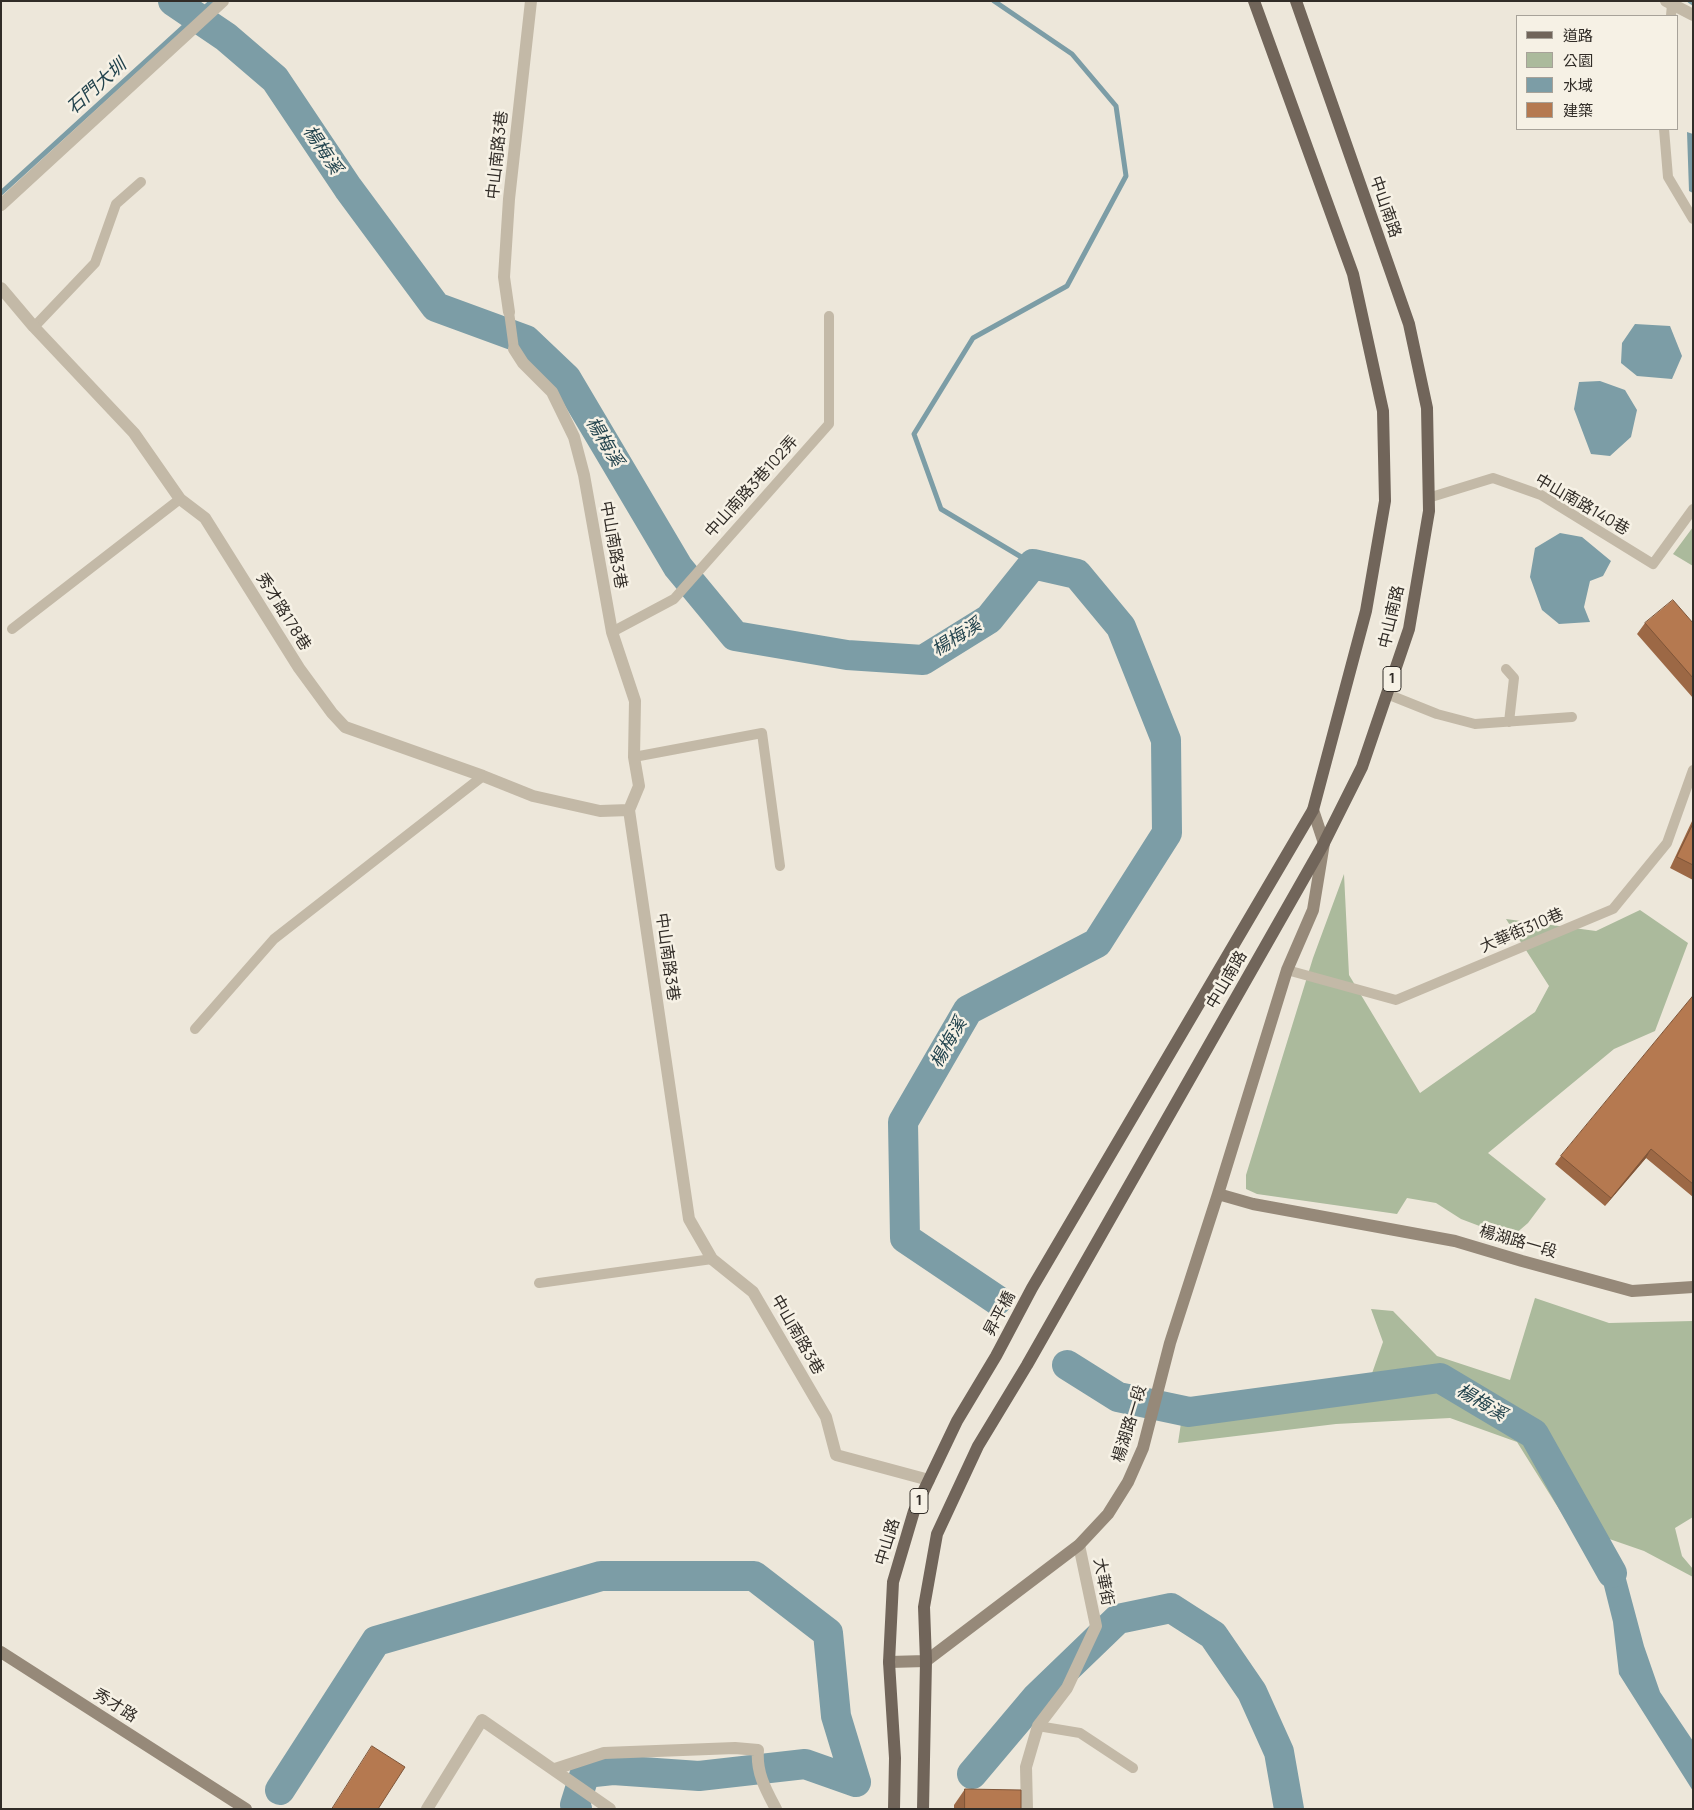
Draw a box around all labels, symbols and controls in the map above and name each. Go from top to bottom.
legend [1516,15,1679,130]
text: 道路 [1563,25,1593,46]
text: 公園 [1563,50,1593,71]
water label: 石門大圳 [63,55,131,119]
text: 水域 [1563,75,1593,96]
text: 建築 [1563,100,1593,121]
street label: 中山南路3巷 [484,110,512,200]
water label: 楊梅溪 [298,122,346,178]
street label: 中山南路 [1366,174,1404,240]
water label: 楊梅溪 [581,413,627,471]
street label: 中山南路3巷102弄 [701,432,803,542]
street label: 中山南路140巷 [1532,470,1632,540]
street label: 中山南路3巷 [596,500,630,590]
street label: 秀才路178巷 [252,570,314,654]
street label: 中山南路 [1375,584,1409,650]
water label: 楊梅溪 [928,615,986,661]
road number: 1 [1383,666,1401,692]
street label: 大華街310巷 [1477,905,1567,957]
street label: 中山南路3巷 [651,912,683,1002]
street label: 中山南路 [1203,947,1251,1013]
water label: 楊梅溪 [926,1014,972,1072]
street label: 楊湖路一段 [1477,1222,1559,1262]
street label: 昇平橋 [980,1288,1020,1340]
street label: 中山南路3巷 [766,1292,828,1378]
water label: 楊梅溪 [1452,1380,1510,1426]
street label: 楊湖路一段 [1109,1383,1151,1465]
road number: 1 [910,1488,928,1514]
street label: 中山路 [872,1516,904,1568]
street label: 大華街 [1089,1557,1117,1607]
street label: 秀才路 [90,1685,140,1727]

